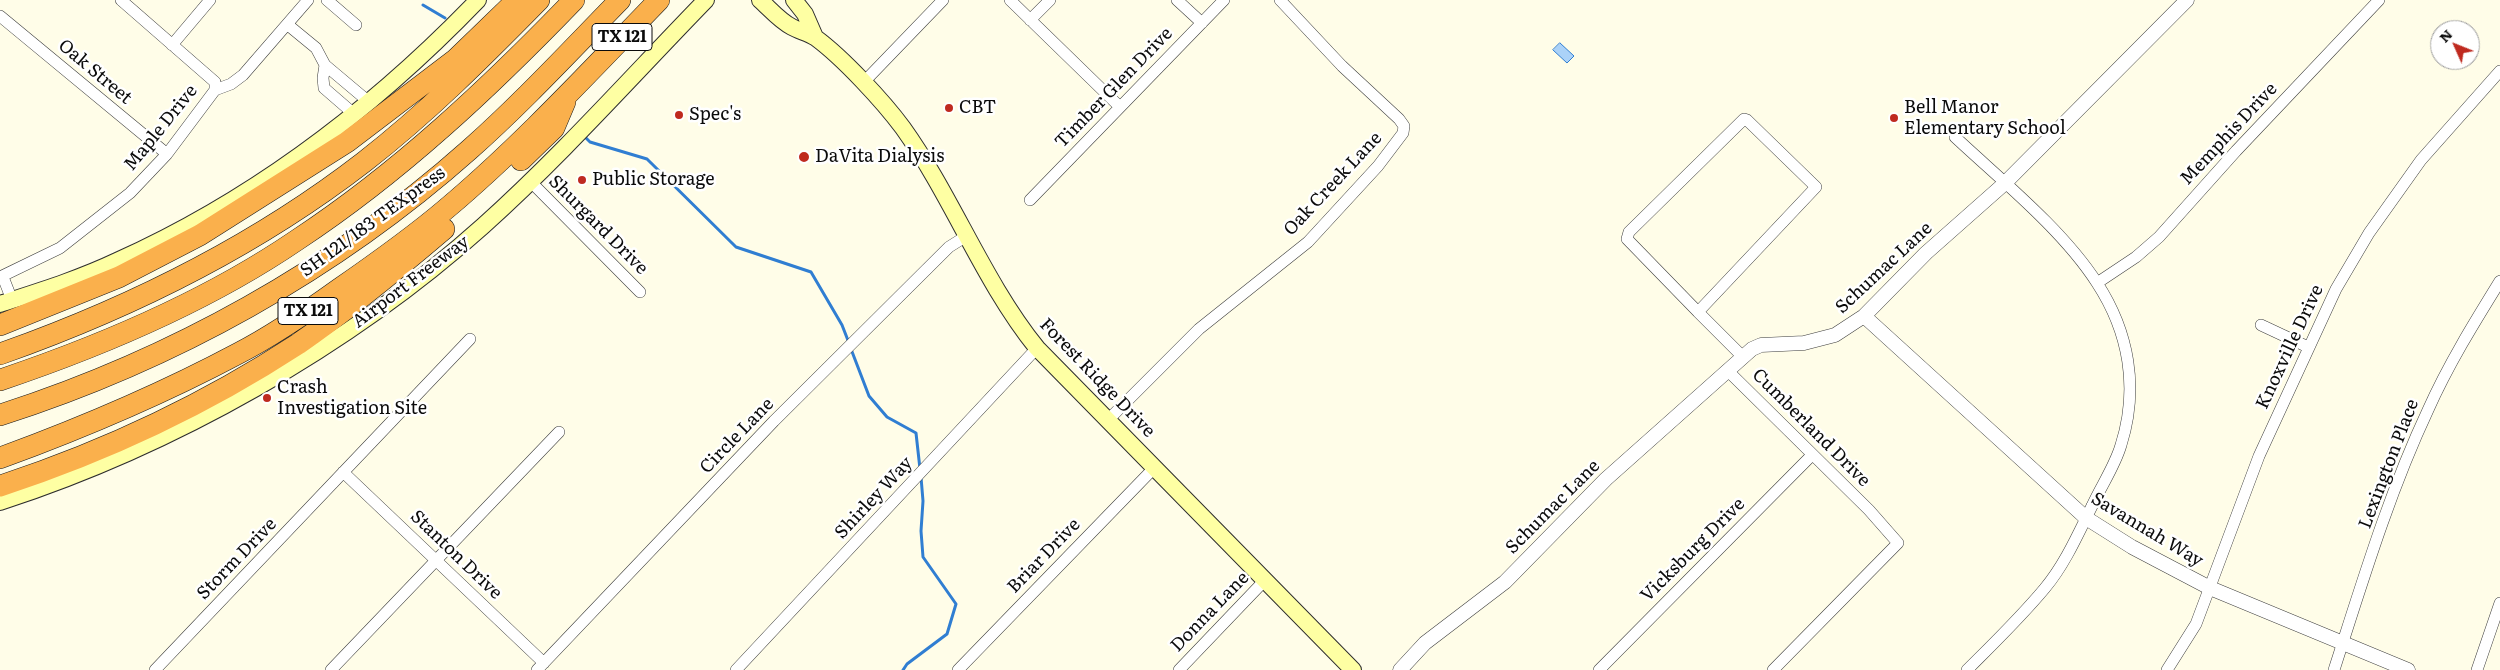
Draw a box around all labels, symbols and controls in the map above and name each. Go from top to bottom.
north arrow [2430,20,2480,70]
street label: Timber Glen Drive [1051,23,1177,153]
road number: TX 121 [592,24,652,51]
text: N [2434,24,2456,46]
street label: Oak Street [54,35,136,109]
street label: Memphis Drive [2176,78,2282,190]
street label: Maple Drive [120,81,202,175]
place label: CBT [959,97,996,119]
place label: Bell Manor Elementary School [1904,97,2066,140]
marker: CBT [943,102,955,114]
place label: Spec's [689,104,741,126]
marker: Spec's [673,109,685,121]
marker: Bell Manor Elementary School [1888,112,1900,124]
street label: Oak Creek Lane [1279,128,1387,240]
place label: DaVita Dialysis [815,146,944,168]
marker: DaVita Dialysis [797,150,811,164]
street label: SH 121/183 TEXpress [296,162,450,282]
place label: Public Storage [592,169,715,191]
street label: Shurgard Drive [544,171,652,279]
marker: Public Storage [576,174,588,186]
street label: Schumac Lane [1831,218,1937,318]
street label: Airport Freeway [348,231,474,333]
street label: Knoxville Drive [2252,281,2328,413]
road number: TX 121 [278,298,338,324]
street label: Forest Ridge Drive [1035,314,1159,442]
street label: Cumberland Drive [1747,364,1875,492]
place label: Crash Investigation Site [277,377,427,419]
marker: Crash Investigation Site [261,392,273,404]
street label: Circle Lane [696,394,778,478]
street label: Lexington Place [2354,396,2424,532]
street label: Shirley Way [831,453,917,543]
street label: Schumac Lane [1501,455,1605,559]
street label: Savannah Way [2087,488,2207,572]
street label: Vicksburg Drive [1636,493,1750,607]
street label: Stanton Drive [406,506,506,604]
street label: Storm Drive [193,514,281,604]
street label: Briar Drive [1003,514,1085,598]
street label: Donna Lane [1166,567,1254,657]

